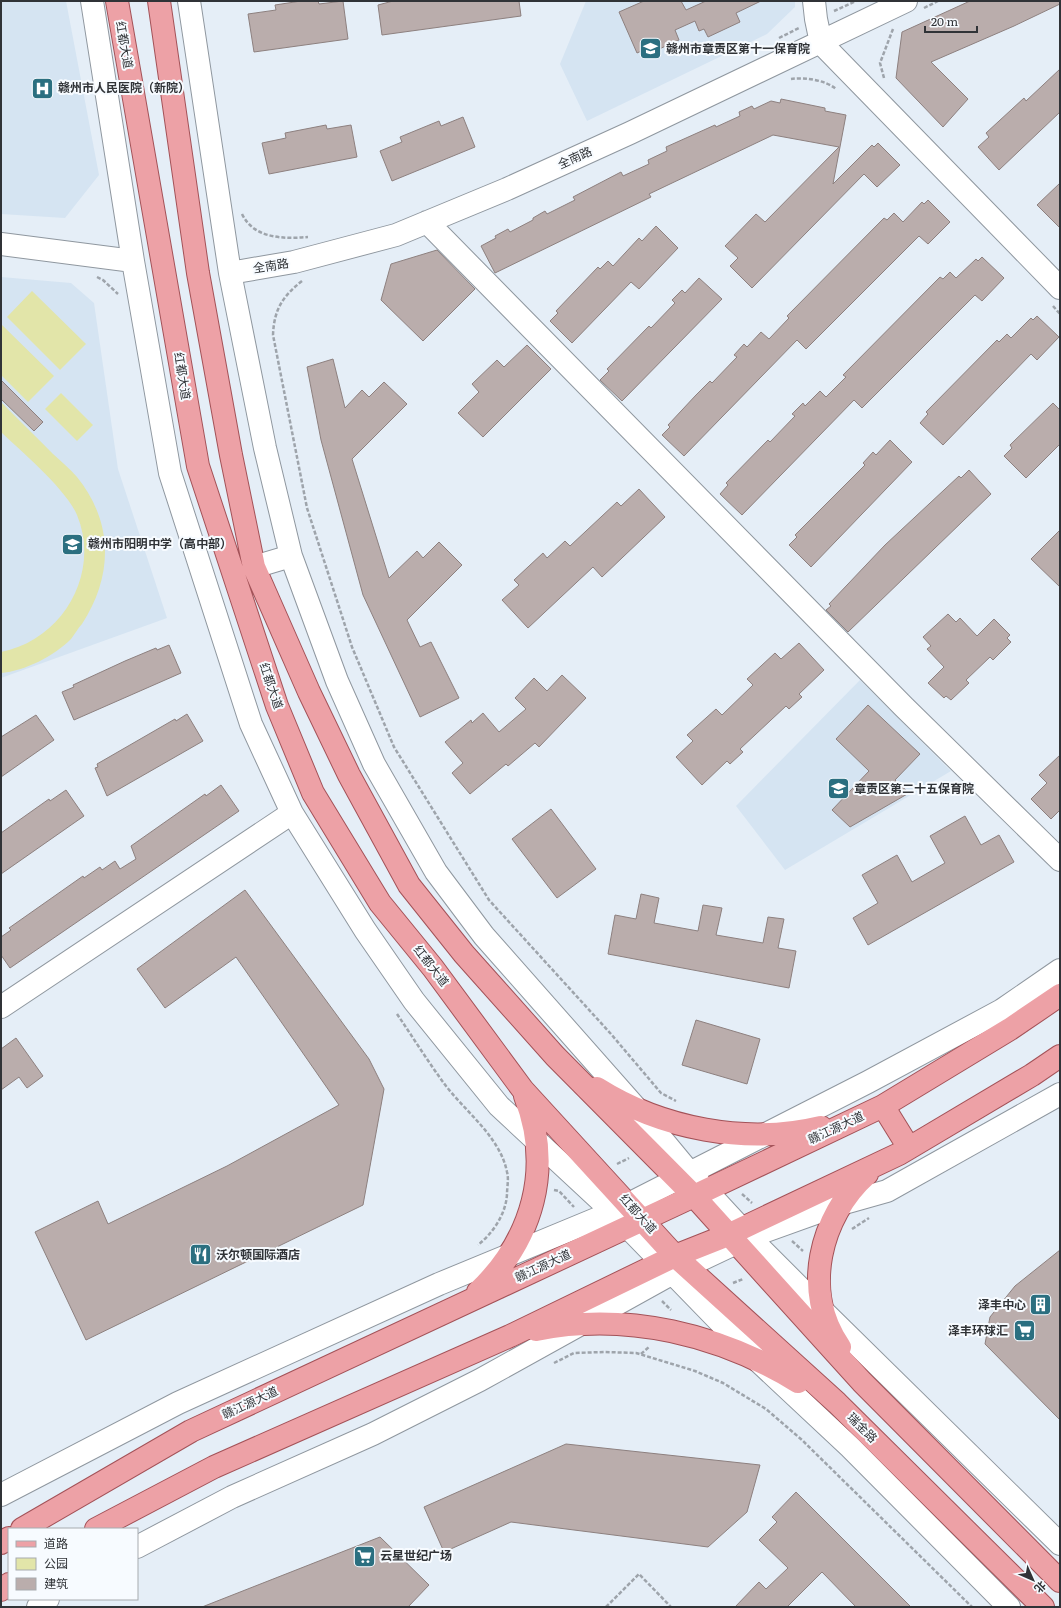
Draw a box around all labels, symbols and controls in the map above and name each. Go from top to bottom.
scale bar [925,8,977,34]
text: 20 m [931,12,958,30]
street label: 红都大道 [112,20,138,70]
school or university icon: 赣州市章贡区第十一保育院 [638,36,664,62]
place label: 赣州市章贡区第十一保育院 [666,39,810,57]
hospital icon: 赣州市人民医院（新院） [29,75,55,101]
place label: 赣州市人民医院（新院） [58,78,190,96]
street label: 全南路 [554,142,595,173]
street label: 全南路 [252,253,290,277]
street label: 红都大道 [170,351,196,401]
school or university icon: 赣州市阳明中学（高中部） [59,531,85,557]
place label: 赣州市阳明中学（高中部） [88,534,232,552]
street label: 红都大道 [256,660,288,711]
school or university icon: 章贡区第二十五保育院 [825,776,851,802]
place label: 章贡区第二十五保育院 [854,779,974,797]
street label: 红都大道 [410,941,454,990]
street label: 赣江源大道 [805,1106,867,1148]
street label: 红都大道 [616,1189,661,1237]
restaurant icon: 沃尔顿国际酒店 [187,1242,213,1268]
street label: 赣江源大道 [512,1244,574,1286]
place label: 沃尔顿国际酒店 [216,1245,300,1263]
building icon: 泽丰中心 [1028,1292,1054,1318]
place label: 泽丰中心 [978,1295,1026,1313]
supermarket icon: 泽丰环球汇 [1011,1318,1037,1344]
place label: 泽丰环球汇 [948,1321,1008,1339]
street label: 赣江源大道 [219,1381,281,1423]
street label: 瑞金路 [844,1408,882,1446]
legend [8,1528,138,1600]
text: 道路 [44,1534,68,1552]
supermarket icon: 云星世纪广场 [352,1543,378,1569]
place label: 云星世纪广场 [380,1546,452,1564]
text: 公园 [44,1554,68,1572]
north arrow [1013,1560,1053,1600]
text: 建筑 [44,1574,68,1592]
text: 北 [1031,1578,1050,1597]

